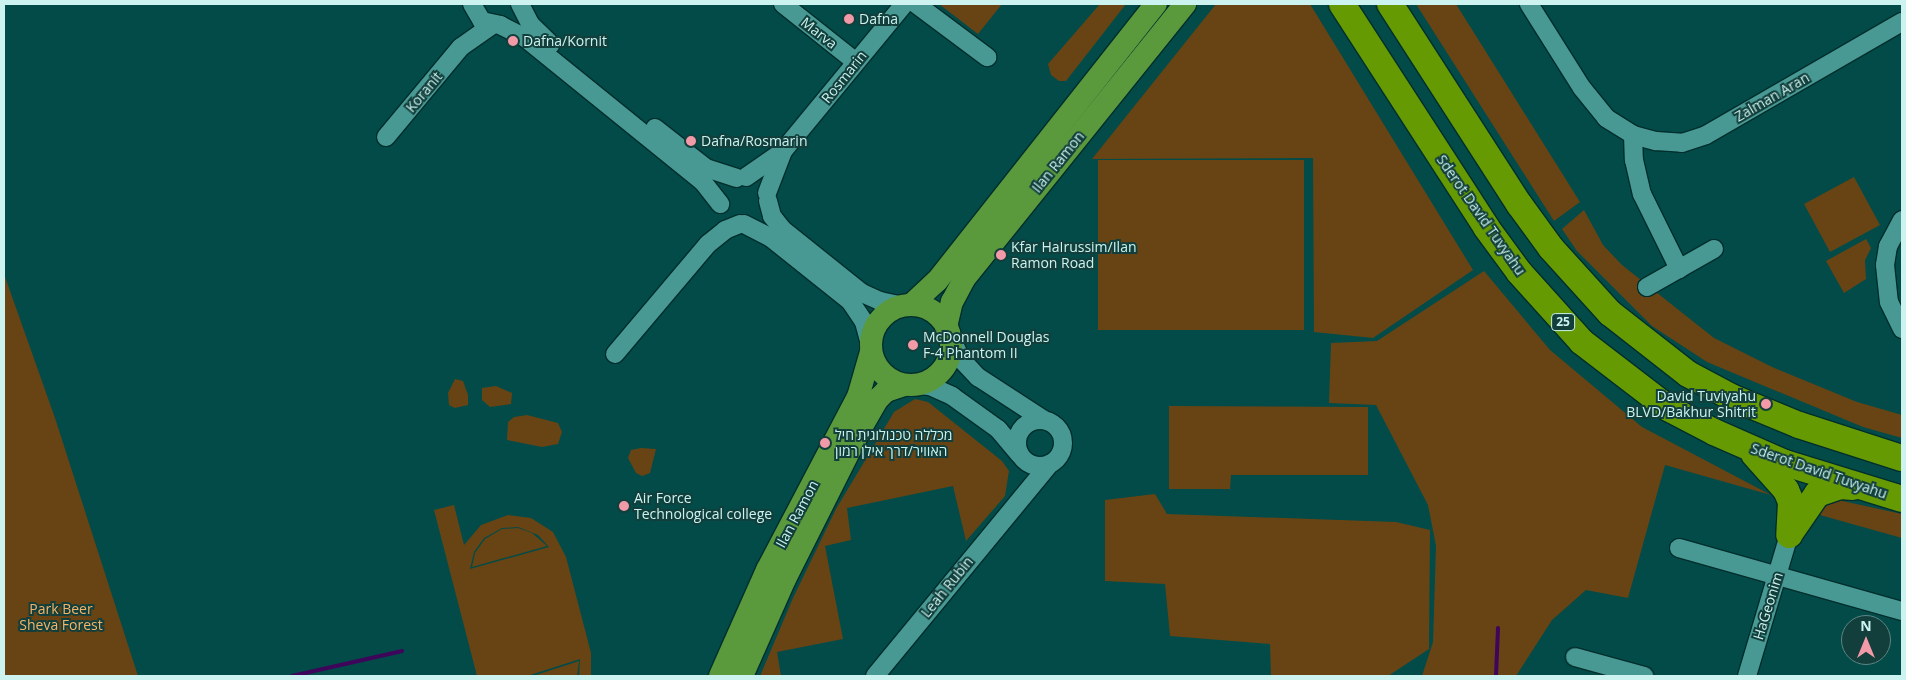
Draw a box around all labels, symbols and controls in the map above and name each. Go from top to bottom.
place label: Dafna [859,11,898,27]
marker: Dafna [843,13,855,25]
street label: Marva [798,14,840,52]
place label: Dafna/Kornit [523,33,607,49]
marker: Dafna/Kornit [507,35,519,47]
street label: Rosmarin [818,47,870,107]
street label: Koranit [402,68,446,116]
street label: Zalman Aran [1732,69,1812,125]
street label: Ilan Ramon [1028,128,1088,196]
place label: Dafna/Rosmarin [701,133,807,149]
marker: Dafna/Rosmarin [685,135,697,147]
street label: Sderot David Tuvyahu [1433,152,1529,278]
place label: Kfar HaIrussim/Ilan Ramon Road [1011,239,1137,272]
marker: Kfar HaIrussim/Ilan Ramon Road [995,249,1007,261]
road number: 25 [1550,313,1576,332]
place label: McDonnell Douglas F-4 Phantom II [923,329,1049,362]
marker: McDonnell Douglas F-4 Phantom II [907,339,919,351]
place label: David Tuviyahu BLVD/Bakhur Shitrit [1626,388,1756,421]
marker: David Tuviyahu BLVD/Bakhur Shitrit [1760,398,1772,410]
place label: מכללה טכנולוגית חיל האוויר/דרך אילן רמון [835,427,952,460]
marker: מכללה טכנולוגית חיל האוויר/דרך אילן רמון [819,437,831,449]
street label: Sderot David Tuvyahu [1749,440,1889,502]
street label: Ilan Ramon [772,477,822,551]
place label: Air Force Technological college [634,490,772,522]
marker: Air Force Technological college [618,500,630,512]
street label: Leah Rubin [917,553,977,621]
street label: HaGeonim [1750,570,1786,642]
park label: Park Beer Sheva Forest [19,601,103,634]
north arrow [1841,615,1891,665]
text: N [1860,616,1872,635]

